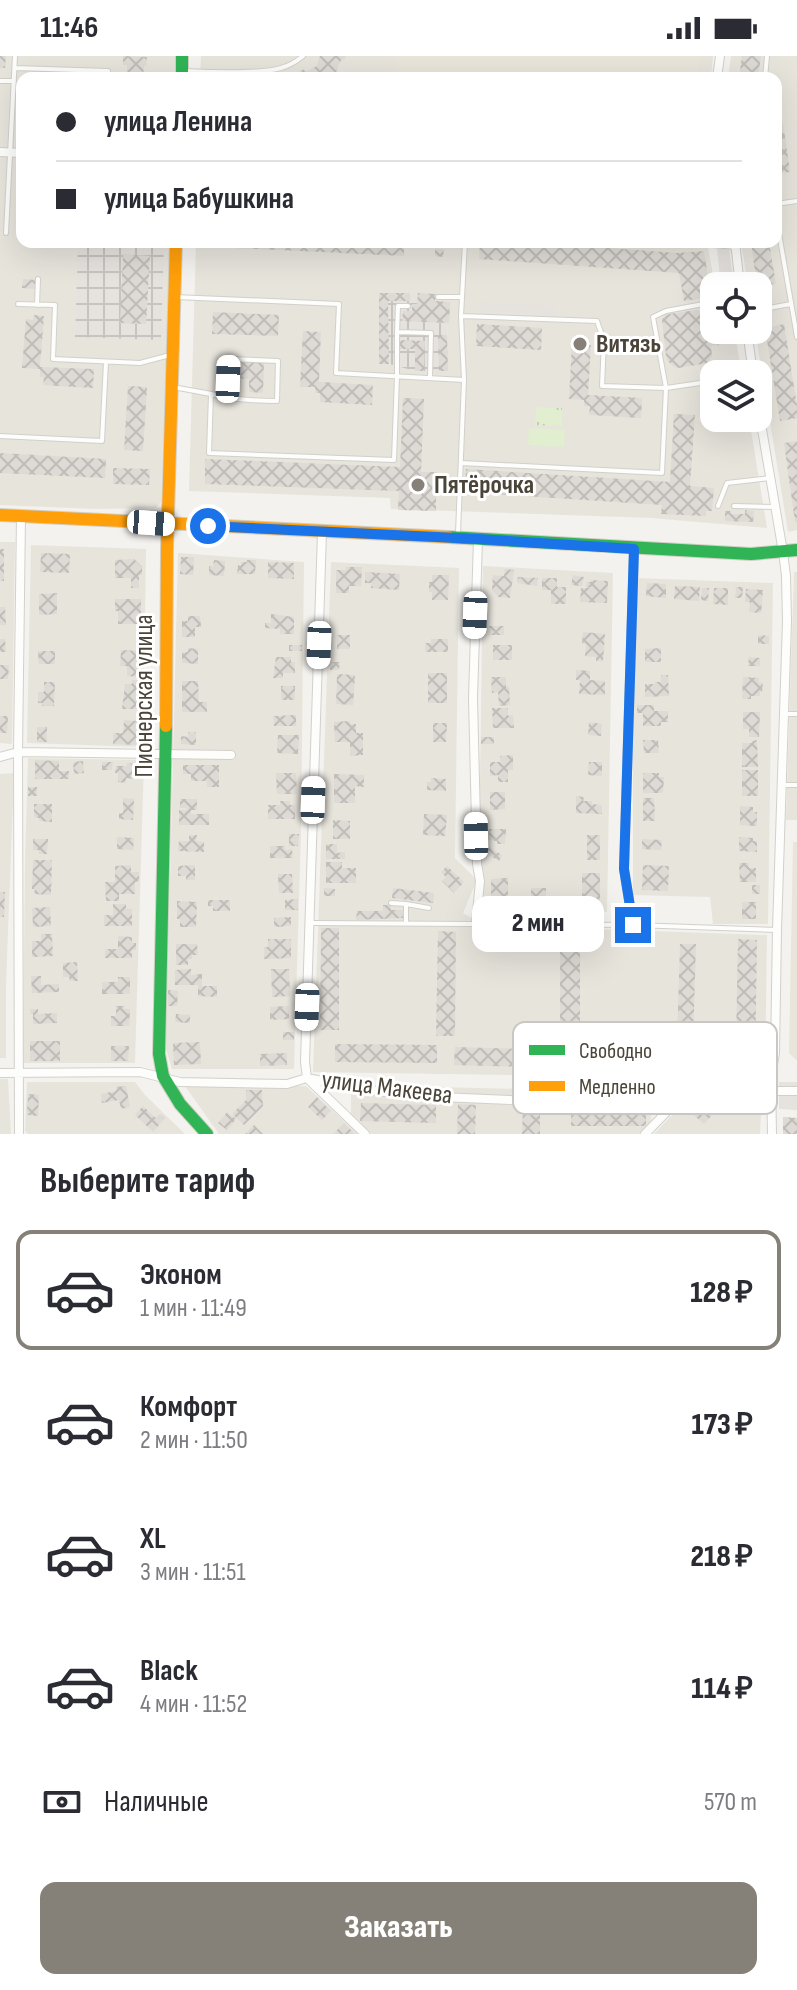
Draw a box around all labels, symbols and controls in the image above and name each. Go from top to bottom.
text: 11:46 [40,10,98,46]
text: улица Ленина [104,104,252,140]
text: улица Бабушкина [104,181,294,217]
map controls [700,272,772,432]
button: locate [700,272,772,344]
place label: Витязь [596,329,661,360]
marker: Витязь [571,335,589,353]
car [215,355,241,403]
button: layers [700,360,772,432]
place label: Пятёрочка [434,470,534,501]
marker: Пятёрочка [409,476,427,494]
route start [190,508,226,544]
car [126,509,176,537]
car [462,591,488,639]
street label: Пионерская улица [129,615,160,777]
car [306,621,332,669]
car [300,776,326,824]
car [464,812,488,860]
callout: 2 мин [473,897,605,953]
route end [615,907,651,943]
text: 2 мин [512,908,564,939]
car [294,983,320,1031]
legend [513,1022,777,1114]
text: Свободно [579,1038,652,1065]
street label: улица Макеева [320,1065,454,1111]
text: Медленно [579,1074,656,1101]
text: Выберите тариф [40,1160,255,1203]
icon: car [44,1254,116,1326]
text: Эконом [140,1257,222,1293]
text: 128 ₽ [690,1275,753,1311]
text: 1 мин · 11:49 [140,1293,247,1324]
icon: car [44,1386,116,1458]
text: Комфорт [140,1389,237,1425]
text: 173 ₽ [691,1407,753,1443]
text: 2 мин · 11:50 [140,1425,248,1456]
icon: car [44,1518,116,1590]
text: XL [140,1521,166,1557]
text: 218 ₽ [690,1539,753,1575]
text: 3 мин · 11:51 [140,1557,246,1588]
icon: car [44,1650,116,1722]
text: Black [140,1653,198,1689]
text: 114 ₽ [691,1671,753,1707]
text: 4 мин · 11:52 [140,1689,247,1720]
icon: cash [40,1780,84,1824]
text: Наличные [104,1784,209,1820]
text: 570 m [704,1787,757,1818]
button: Заказать [40,1882,757,1974]

